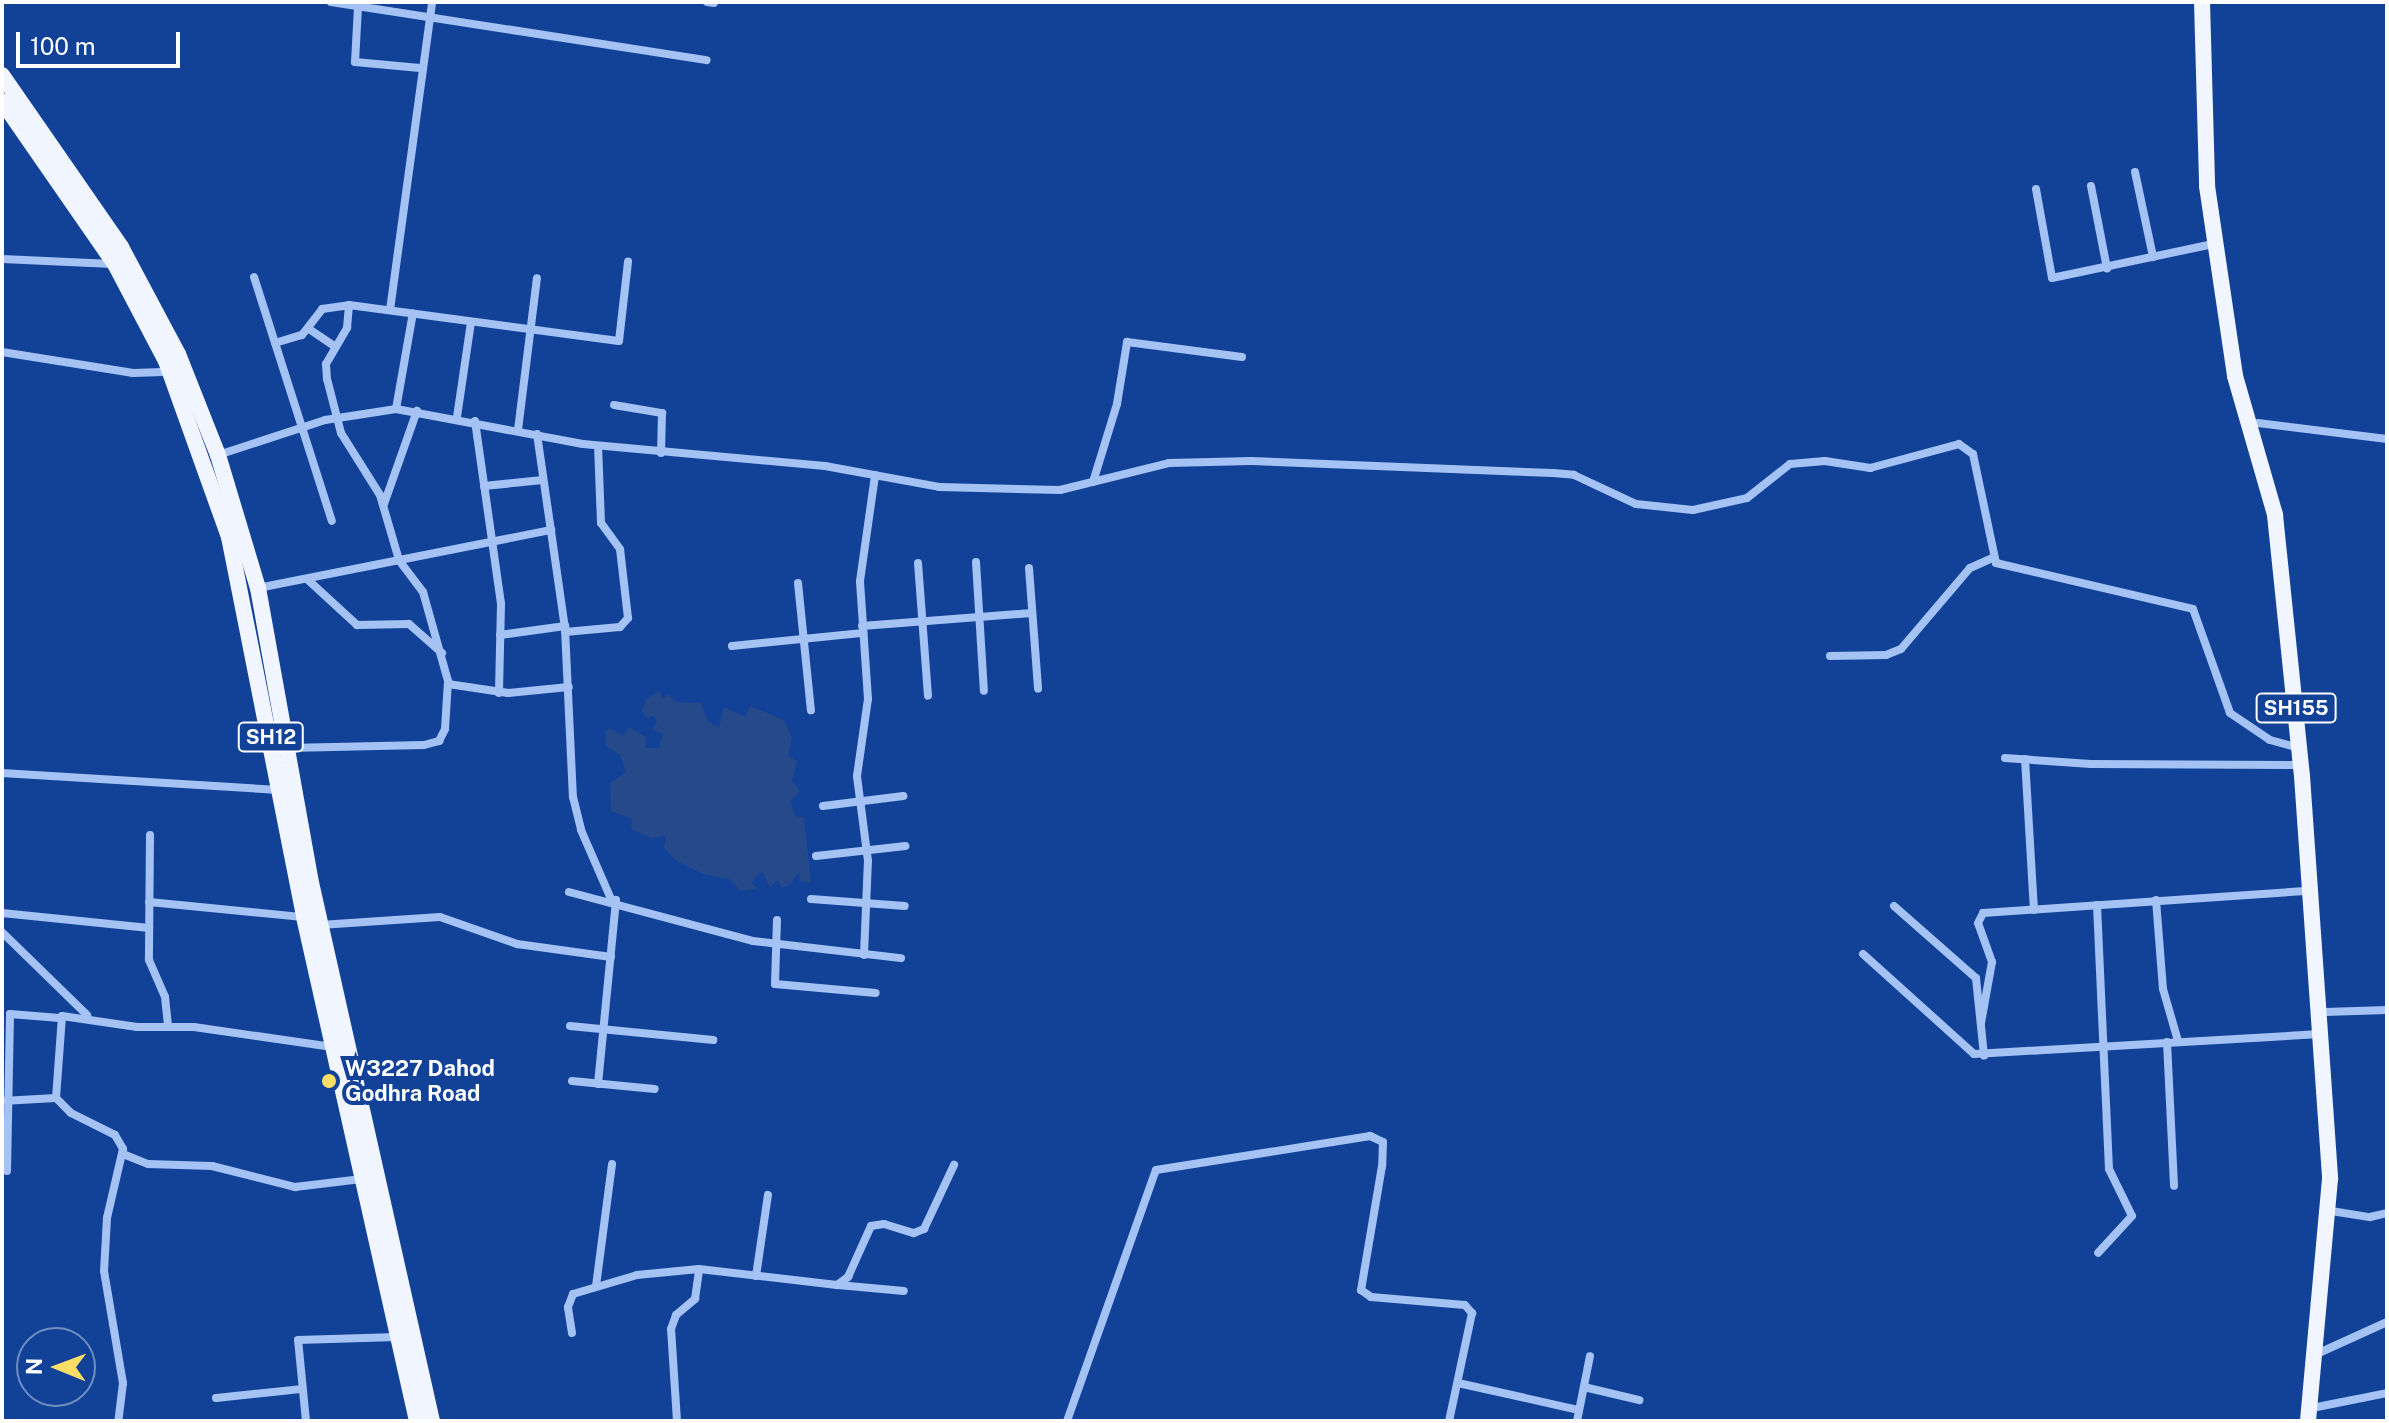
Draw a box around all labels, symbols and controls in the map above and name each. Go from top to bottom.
scale bar [20,16,184,66]
text: 100 m [30,32,96,60]
road number: SH155 [2254,692,2338,724]
road number: SH12 [237,721,305,753]
place label: W3227 Dahod Godhra Road [345,1055,495,1106]
marker: W3227 Dahod Godhra Road [320,1072,338,1090]
north arrow [16,1327,96,1407]
text: N [21,1358,47,1375]

